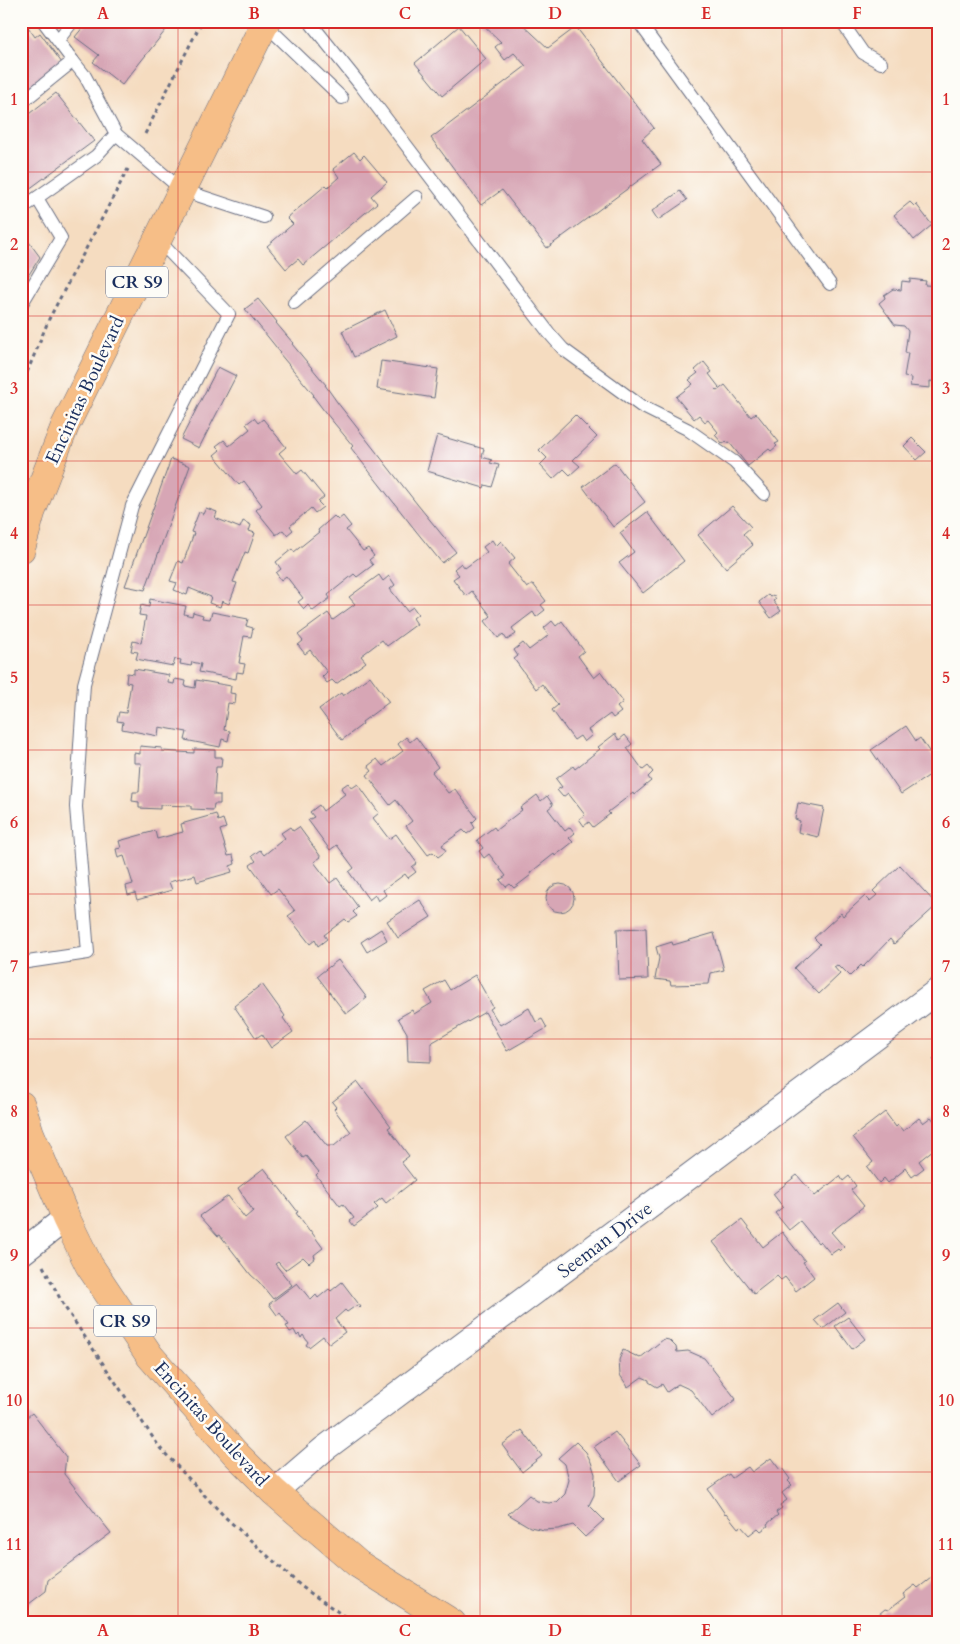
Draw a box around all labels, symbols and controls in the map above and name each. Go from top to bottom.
text: A [97,3,109,25]
text: B [248,3,260,25]
text: C [399,3,411,25]
text: D [548,3,562,25]
text: E [701,3,711,25]
text: F [852,3,862,25]
text: 1 [10,89,18,111]
text: 1 [942,89,950,111]
text: 2 [10,234,18,256]
text: 2 [942,234,950,256]
road number: CR S9 [106,266,168,298]
street label: Encinitas Boulevard [39,312,131,468]
text: 3 [10,378,18,400]
text: 3 [942,378,950,400]
text: 4 [10,523,18,545]
text: 4 [942,523,950,545]
text: 5 [10,667,18,689]
text: 5 [942,667,950,689]
text: 6 [10,812,18,834]
text: 6 [942,812,950,834]
text: 7 [10,956,18,978]
text: 7 [942,956,950,978]
text: 8 [10,1101,18,1123]
text: 8 [942,1101,950,1123]
street label: Seeman Drive [552,1196,658,1284]
text: 9 [10,1245,18,1267]
text: 9 [942,1245,950,1267]
road number: CR S9 [94,1305,156,1336]
street label: Encinitas Boulevard [148,1356,274,1492]
text: 10 [6,1390,22,1412]
text: 10 [938,1390,954,1412]
text: 11 [6,1534,22,1556]
text: 11 [938,1534,954,1556]
text: A [97,1620,109,1642]
text: B [248,1620,260,1642]
text: C [399,1620,411,1642]
text: D [548,1620,562,1642]
text: E [701,1620,711,1642]
text: F [852,1620,862,1642]

